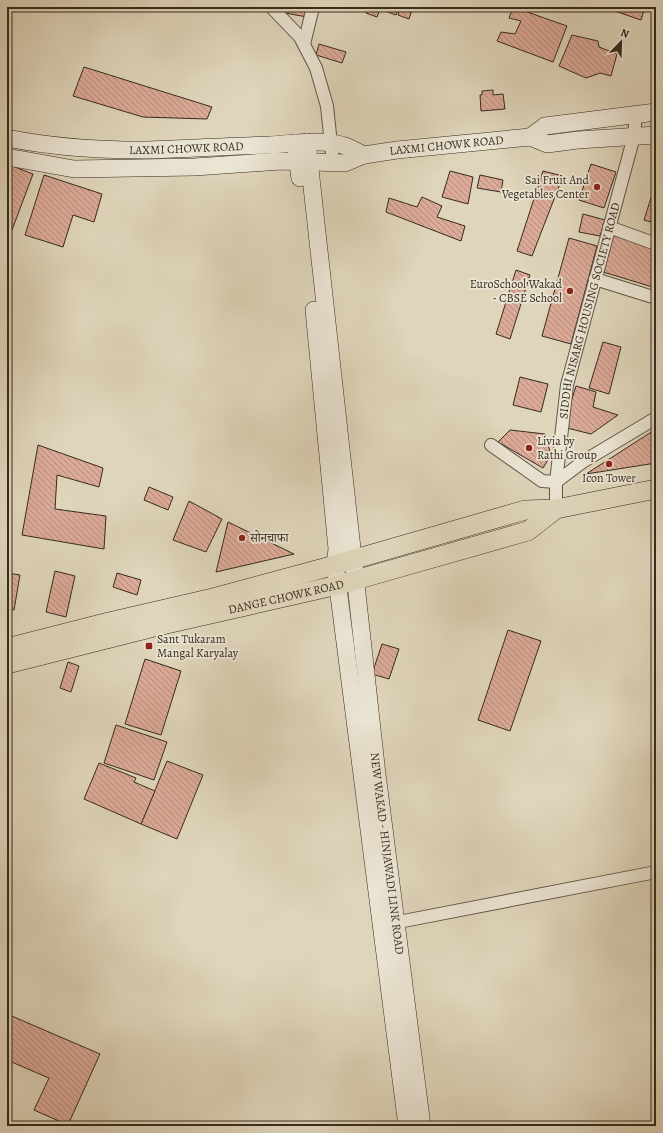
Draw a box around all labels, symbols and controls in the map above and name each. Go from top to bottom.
north arrow [601,22,641,62]
text: N [618,25,631,42]
street label: LAXMI CHOWK ROAD [388,132,504,159]
street label: LAXMI CHOWK ROAD [129,138,244,158]
place label: Sai Fruit And Vegetables Center [501,172,590,202]
marker: Sai Fruit And Vegetables Center [592,182,602,192]
street label: SIDDHI NISARG HOUSING SOCIETY ROAD [555,201,624,420]
place label: EuroSchool Wakad - CBSE School [470,276,563,306]
marker: EuroSchool Wakad - CBSE School [565,286,575,296]
place label: Livia by Rathi Group [537,433,597,463]
marker: Livia by Rathi Group [524,443,534,453]
marker: Icon Tower [604,459,614,469]
place label: Icon Tower [582,470,636,486]
place label: सोनचाफा [249,530,289,546]
marker: सोनचाफा [237,533,247,543]
street label: DANGE CHOWK ROAD [227,576,346,618]
place label: Sant Tukaram Mangal Karyalay [157,631,239,661]
marker: Sant Tukaram Mangal Karyalay [144,641,154,651]
street label: NEW WAKAD - HINJAWADI LINK ROAD [367,752,408,955]

